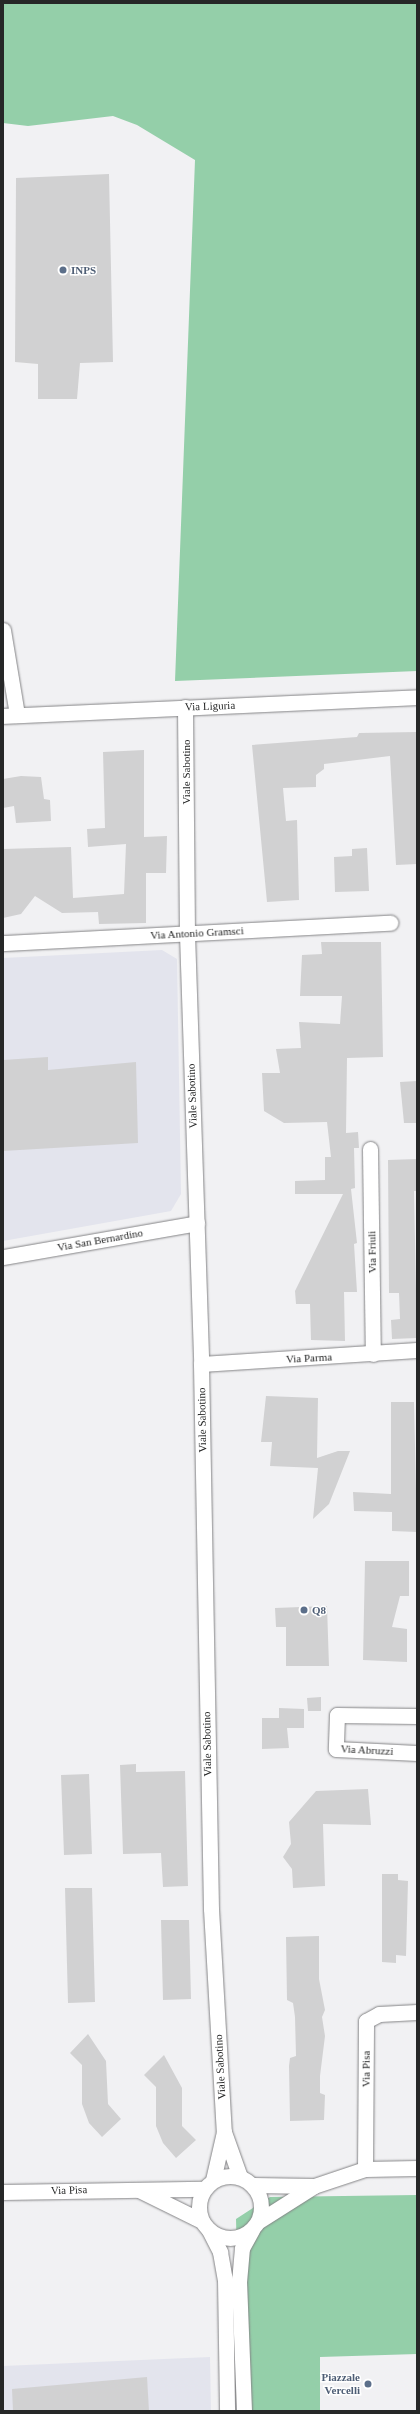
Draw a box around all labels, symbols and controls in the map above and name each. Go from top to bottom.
place label: INPS [71,263,96,277]
marker: INPS [58,265,68,275]
street label: Via Liguria [185,699,235,713]
street label: Viale Sabotino [179,739,193,805]
street label: Via Antonio Gramsci [150,924,244,942]
street label: Viale Sabotino [184,1063,200,1129]
street label: Via San Bernardino [56,1226,144,1254]
street label: Via Friuli [365,1231,379,1273]
street label: Via Parma [286,1350,332,1366]
street label: Viale Sabotino [195,1387,209,1453]
place label: Q8 [312,1603,326,1617]
marker: Q8 [299,1605,309,1615]
street label: Viale Sabotino [200,1711,214,1777]
street label: Via Abruzzi [340,1742,394,1758]
street label: Viale Sabotino [212,2034,228,2100]
street label: Via Pisa [359,2051,373,2087]
street label: Via Pisa [51,2183,87,2197]
place label: Piazzale Vercelli [322,2371,360,2397]
marker: Piazzale Vercelli [363,2379,373,2389]

